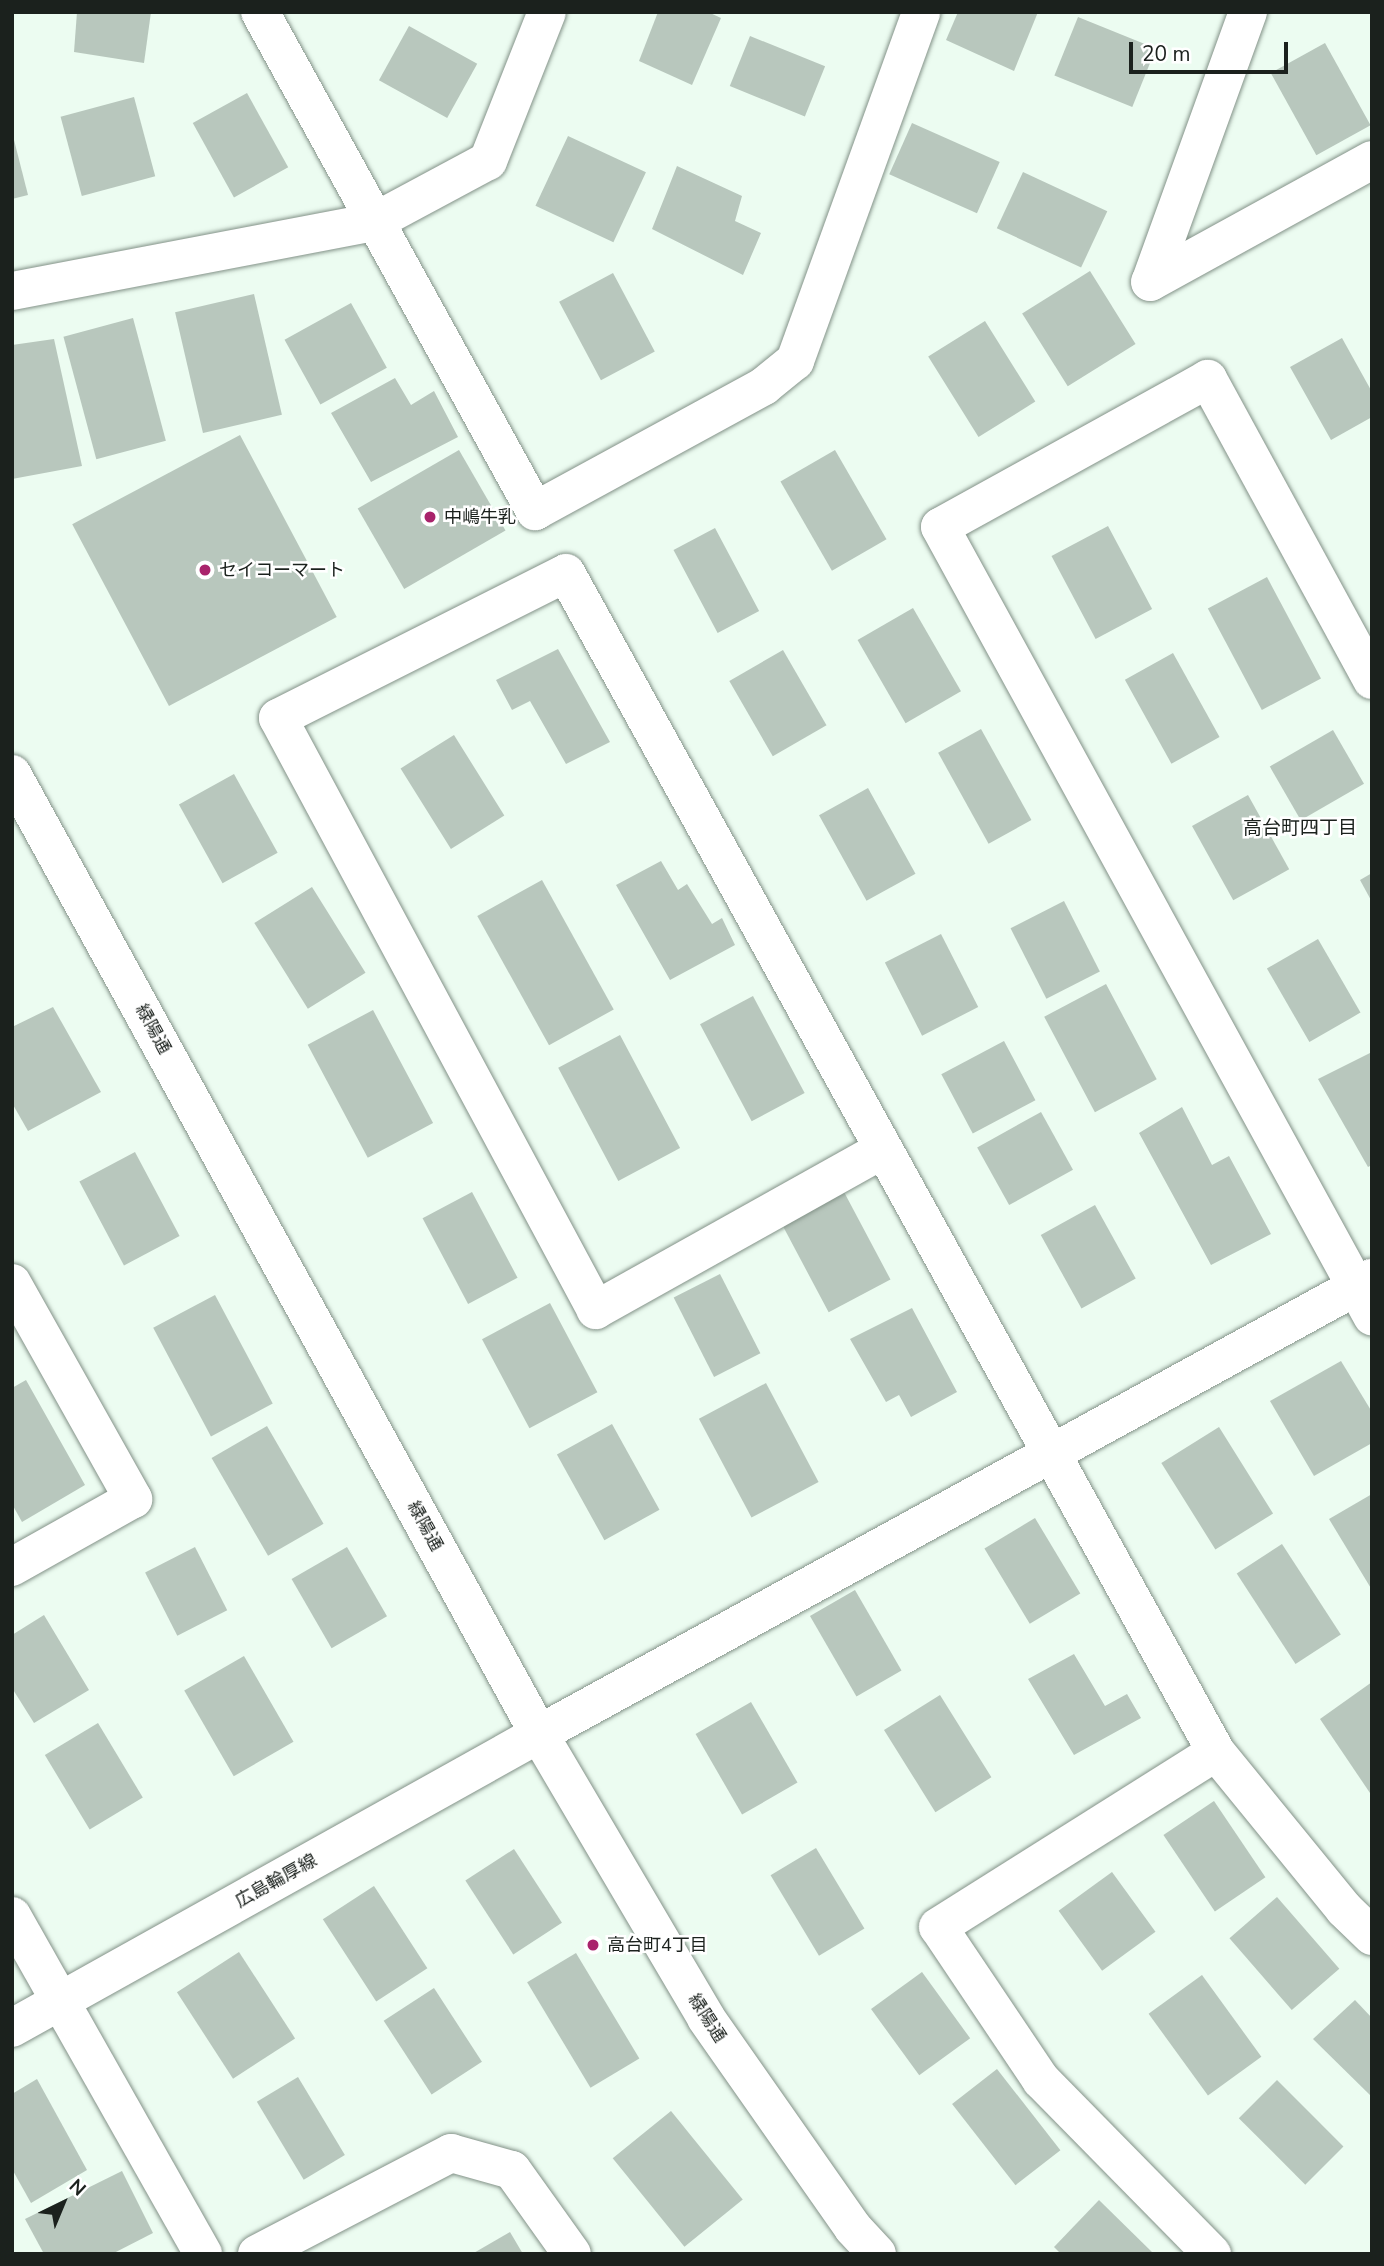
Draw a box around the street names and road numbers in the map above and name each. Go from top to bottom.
street label: 緑陽通 [130,1000,176,1058]
street label: 緑陽通 [402,1497,448,1555]
street label: 広島輪厚線 [231,1850,321,1912]
street label: 緑陽通 [683,1989,731,2047]

